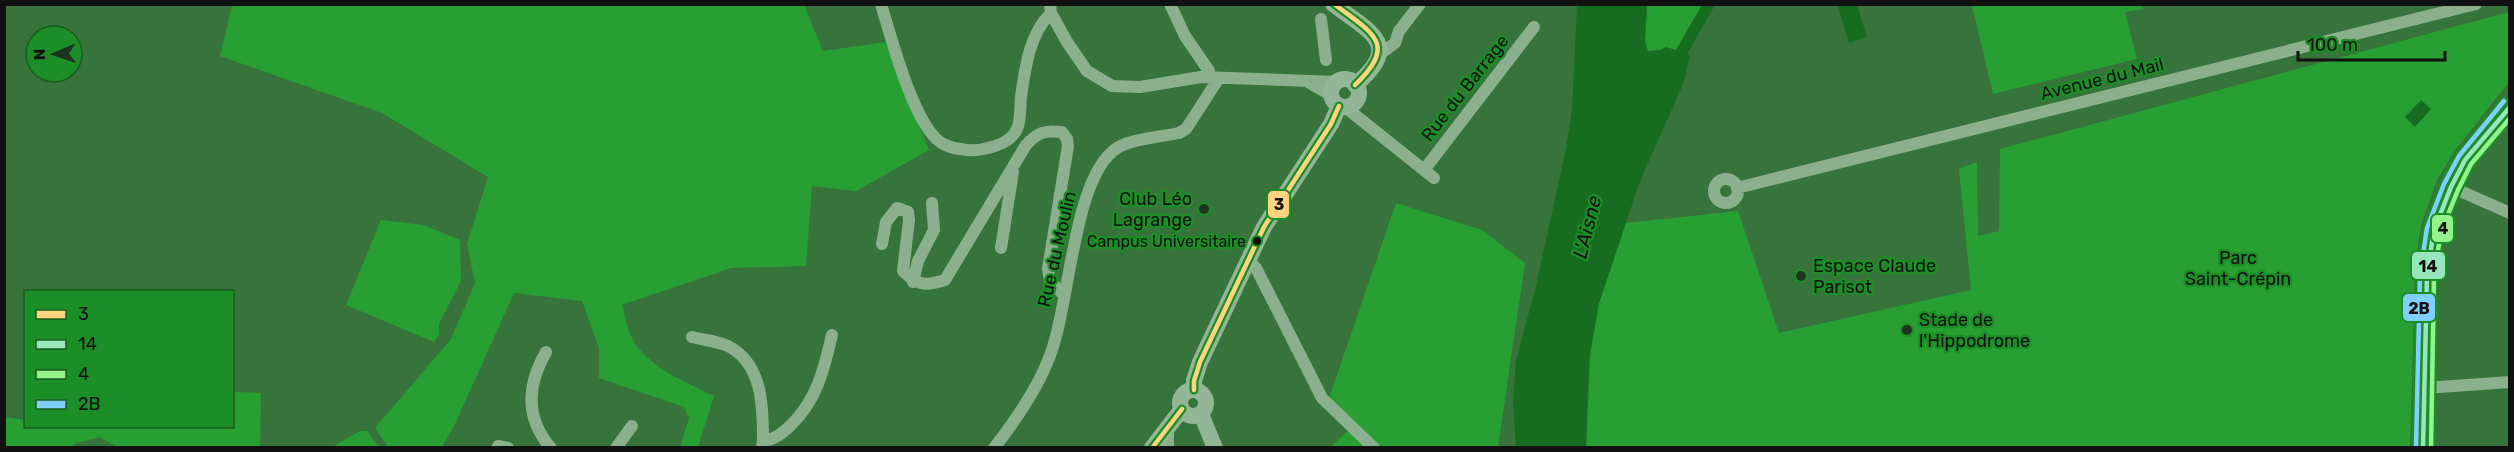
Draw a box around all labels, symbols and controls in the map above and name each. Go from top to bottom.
north arrow [24,24,84,84]
scale bar [2298,24,2445,62]
street label: Rue du Barrage [1417,30,1513,146]
text: 100 m [2307,34,2358,56]
text: N [30,48,49,61]
street label: Avenue du Mail [2038,53,2166,105]
place label: Club Léo Lagrange [1113,188,1192,231]
street label: Rue du Moulin [1033,189,1081,309]
line badge: 3 [1267,190,1290,219]
water label: L'Aisne [1568,193,1606,261]
text: 3 [1274,195,1284,214]
marker: Club Léo Lagrange [1197,202,1211,216]
line badge: 4 [2431,214,2454,243]
text: 4 [2438,219,2449,238]
place label: Campus Universitaire [1087,232,1246,251]
marker: Campus Universitaire [1251,235,1263,247]
park label: Parc Saint-Crépin [2185,247,2291,290]
line badge: 14 [2411,251,2446,280]
place label: Espace Claude Parisot [1813,255,1936,298]
text: 14 [2419,257,2438,276]
marker: Espace Claude Parisot [1794,269,1808,283]
legend [24,290,234,428]
line badge: 2B [2402,293,2436,322]
text: 2B [2408,299,2430,318]
text: 3 [78,303,89,325]
place label: Stade de l'Hippodrome [1919,309,2030,352]
marker: Stade de l'Hippodrome [1900,323,1914,337]
text: 14 [78,333,97,355]
text: 4 [78,363,89,385]
text: 2B [78,393,101,415]

